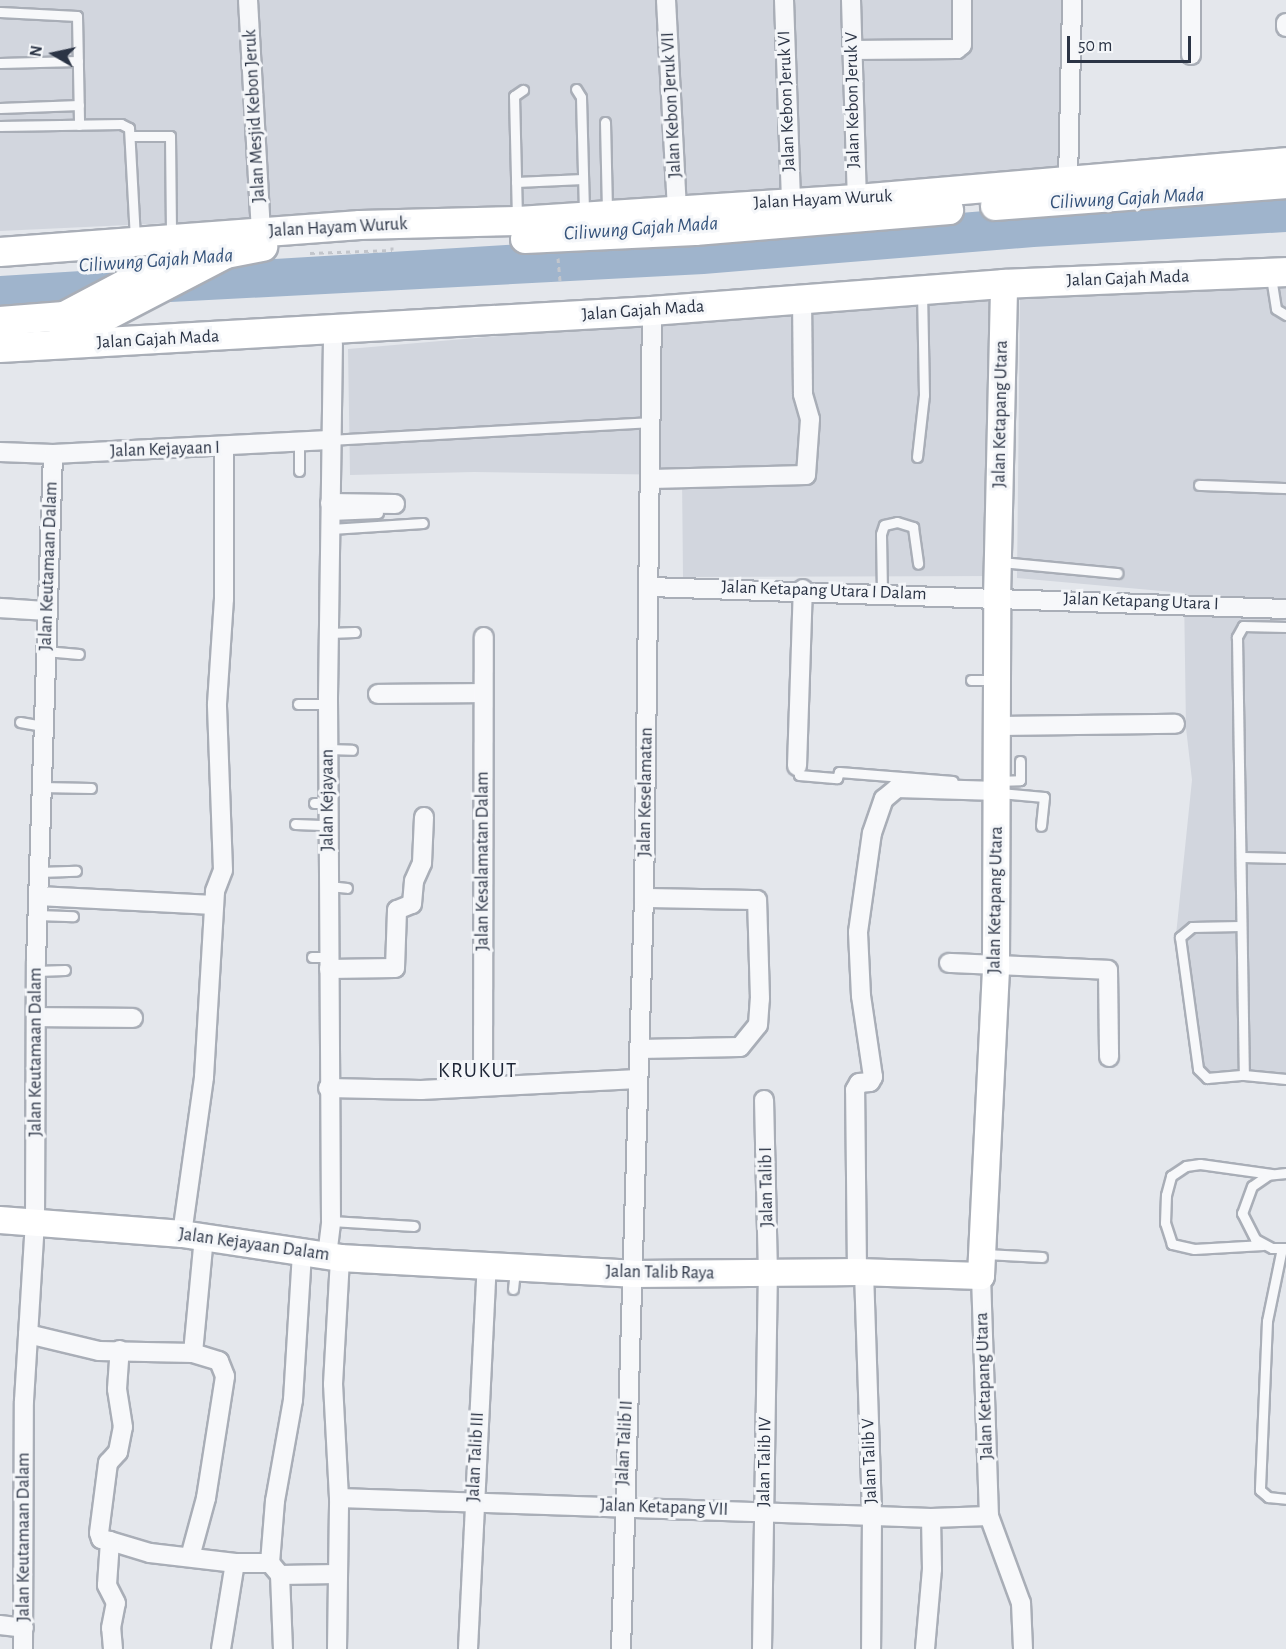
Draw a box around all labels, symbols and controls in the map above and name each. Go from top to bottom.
north arrow [24,24,84,84]
scale bar [1070,24,1194,62]
street label: Jalan Mesjid Kebon Jeruk [240,29,270,203]
street label: Jalan Kebon Jeruk VI [774,30,800,172]
street label: Jalan Kebon Jeruk VII [657,32,687,178]
street label: Jalan Kebon Jeruk V [841,32,865,168]
text: 50 m [1078,37,1112,55]
text: N [27,44,45,58]
water label: Ciliwung Gajah Mada [1049,183,1205,215]
street label: Jalan Hayam Wuruk [753,186,893,214]
water label: Ciliwung Gajah Mada [563,212,719,246]
street label: Jalan Hayam Wuruk [268,214,408,242]
water label: Ciliwung Gajah Mada [78,244,234,278]
street label: Jalan Gajah Mada [1066,266,1190,292]
street label: Jalan Gajah Mada [581,296,705,326]
street label: Jalan Gajah Mada [96,326,220,354]
street label: Jalan Ketapang Utara [989,340,1013,488]
street label: Jalan Kejayaan I [110,437,220,463]
street label: Jalan Keutamaan Dalam [35,481,63,651]
street label: Jalan Ketapang Utara I Dalam [721,577,927,605]
street label: Jalan Ketapang Utara I [1063,588,1219,616]
street label: Jalan Keselamatan [634,727,658,857]
street label: Jalan Kejayaan [317,749,339,851]
street label: Jalan Kesalamatan Dalam [472,771,494,951]
street label: Jalan Ketapang Utara [984,826,1008,974]
street label: Jalan Keutamaan Dalam [25,967,47,1137]
district label: KRUKUT [438,1058,518,1084]
street label: Jalan Talib I [756,1147,778,1227]
street label: Jalan Kejayaan Dalam [177,1224,331,1266]
street label: Jalan Talib Raya [605,1261,715,1285]
street label: Jalan Ketapang Utara [972,1312,998,1460]
street label: Jalan Talib II [612,1400,638,1486]
street label: Jalan Talib III [463,1412,489,1502]
street label: Jalan Talib IV [753,1417,777,1507]
street label: Jalan Talib V [858,1418,882,1504]
street label: Jalan Keutamaan Dalam [13,1452,35,1622]
street label: Jalan Ketapang VII [600,1495,728,1521]

